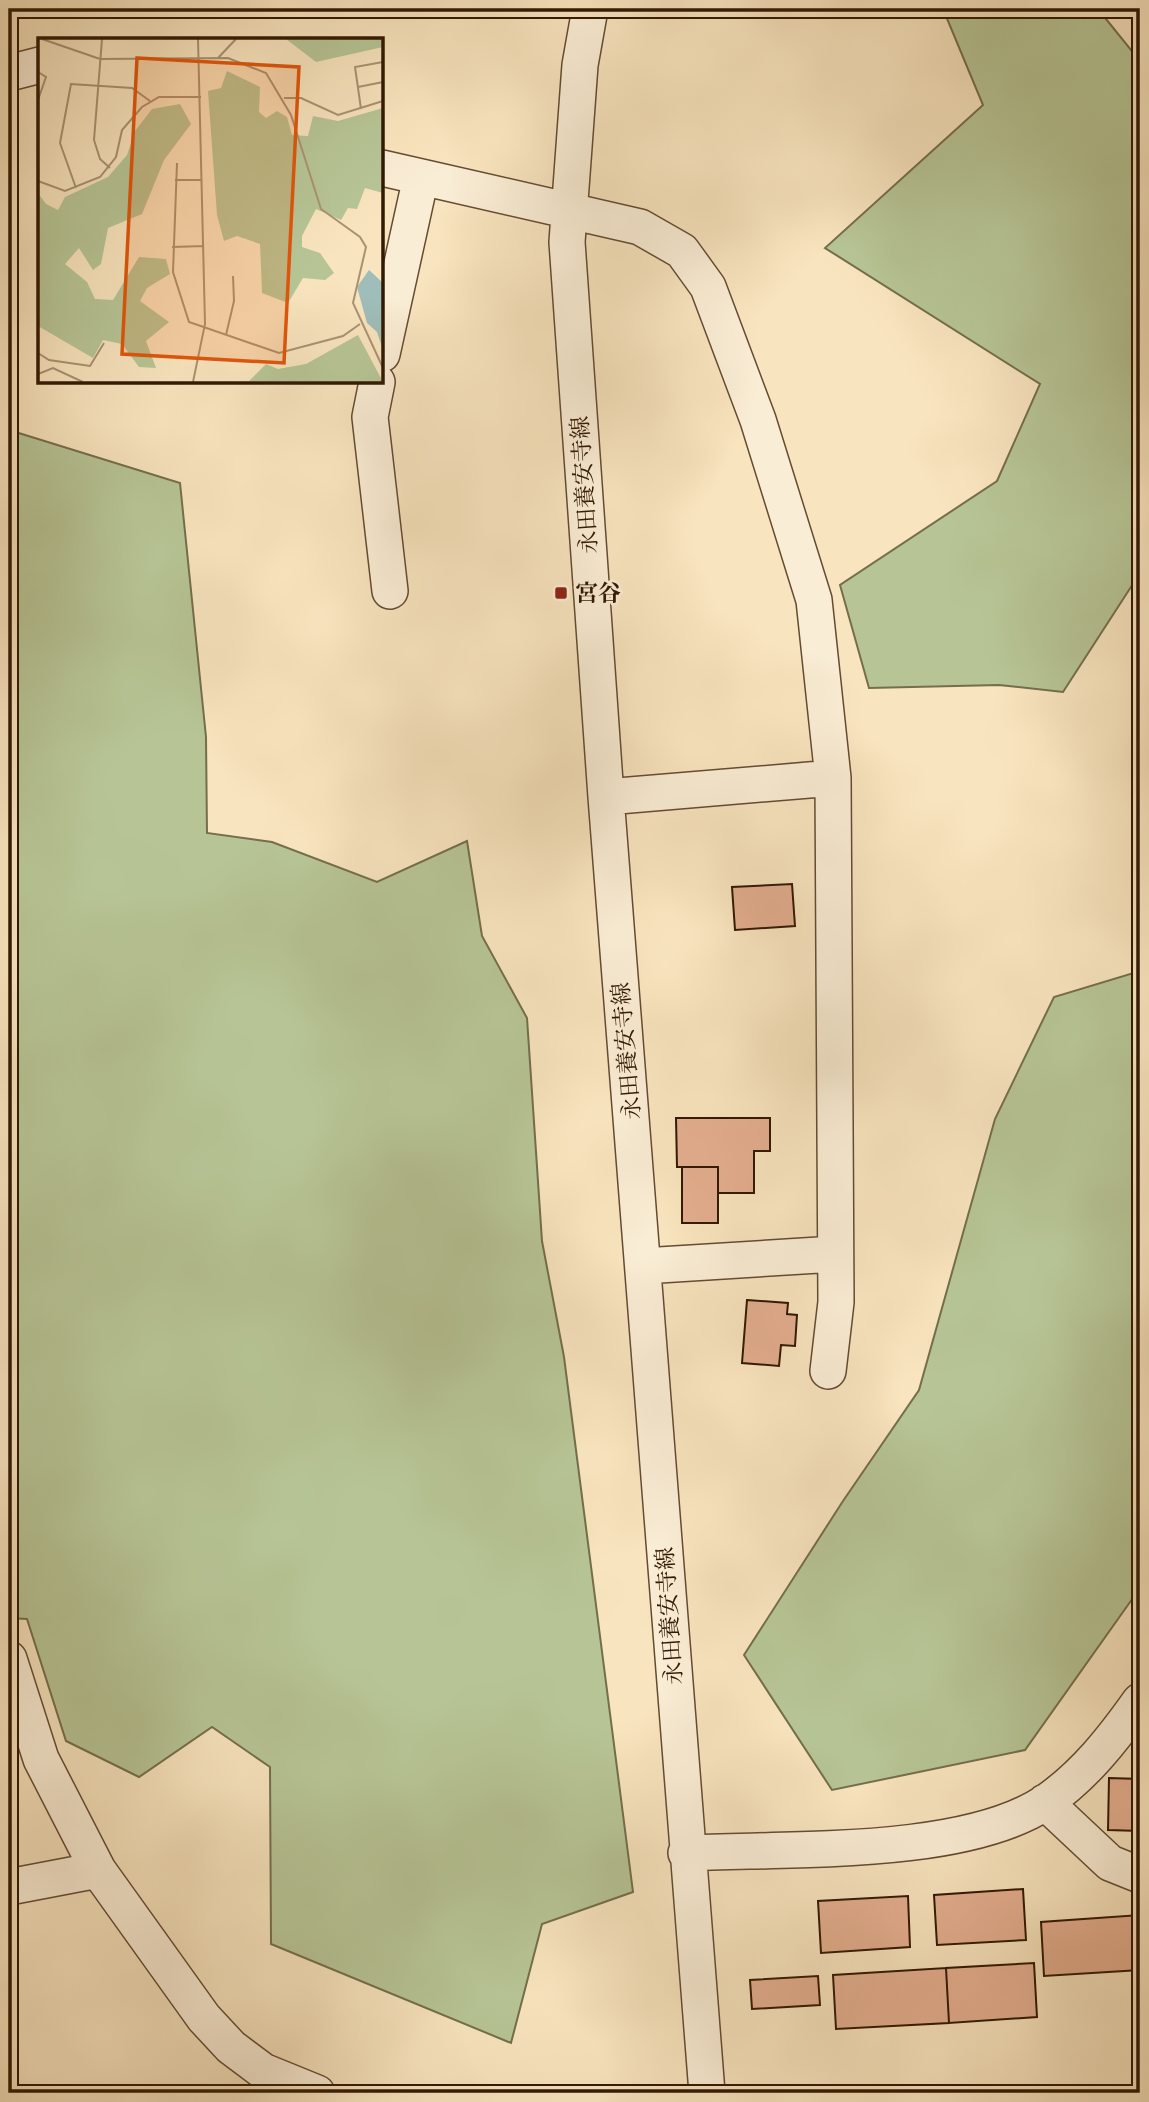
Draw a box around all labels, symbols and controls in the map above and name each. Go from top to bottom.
inset map [38,38,383,383]
street label: 永田養安寺線 [565,415,603,555]
place label: 宮谷 [575,579,621,607]
marker: 宮谷 [553,585,569,601]
street label: 永田養安寺線 [606,981,646,1121]
street label: 永田養安寺線 [650,1546,688,1686]

